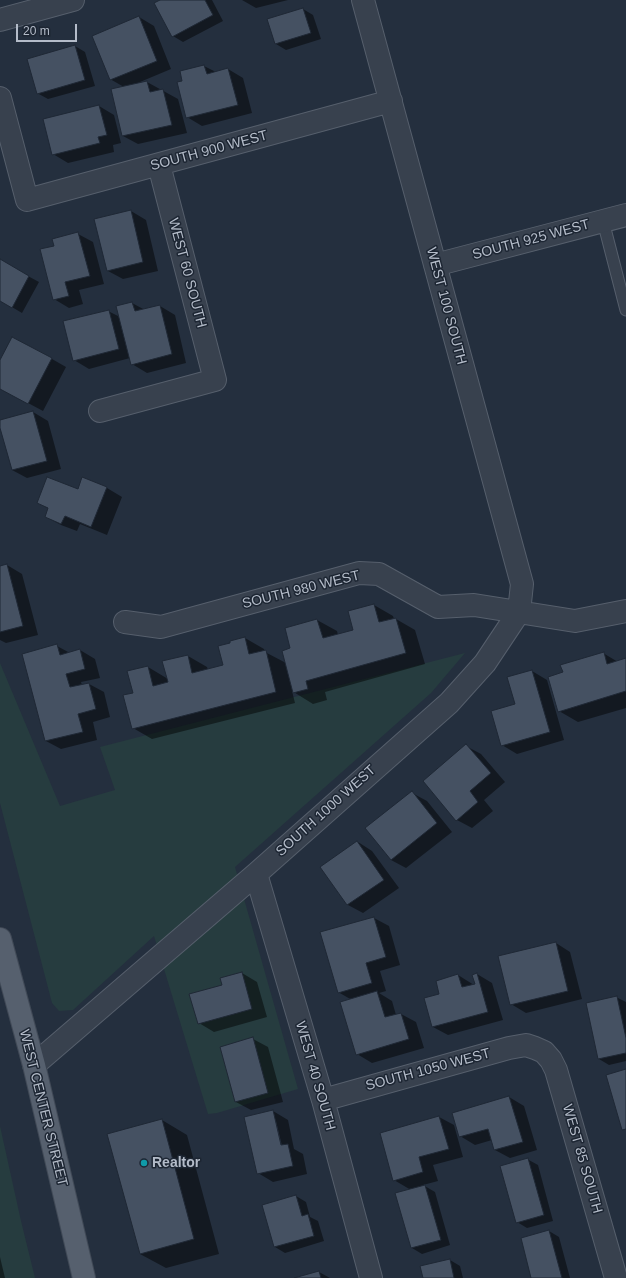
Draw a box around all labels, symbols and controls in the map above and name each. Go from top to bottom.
scale bar [18,16,79,42]
text: 20 m [23,24,50,38]
street label: SOUTH 900 WEST [149,127,269,175]
street label: WEST 60 SOUTH [164,216,210,330]
street label: SOUTH 925 WEST [471,216,591,264]
street label: WEST 100 SOUTH [422,246,470,366]
street label: SOUTH 980 WEST [240,567,362,613]
street label: SOUTH 1000 WEST [273,762,379,860]
street label: WEST 40 SOUTH [291,1019,339,1133]
street label: WEST CENTER STREET [15,1028,71,1188]
street label: SOUTH 1050 WEST [364,1045,492,1095]
street label: WEST 85 SOUTH [558,1102,606,1216]
place label: Realtor [152,1155,200,1171]
marker: Realtor [139,1158,149,1168]

